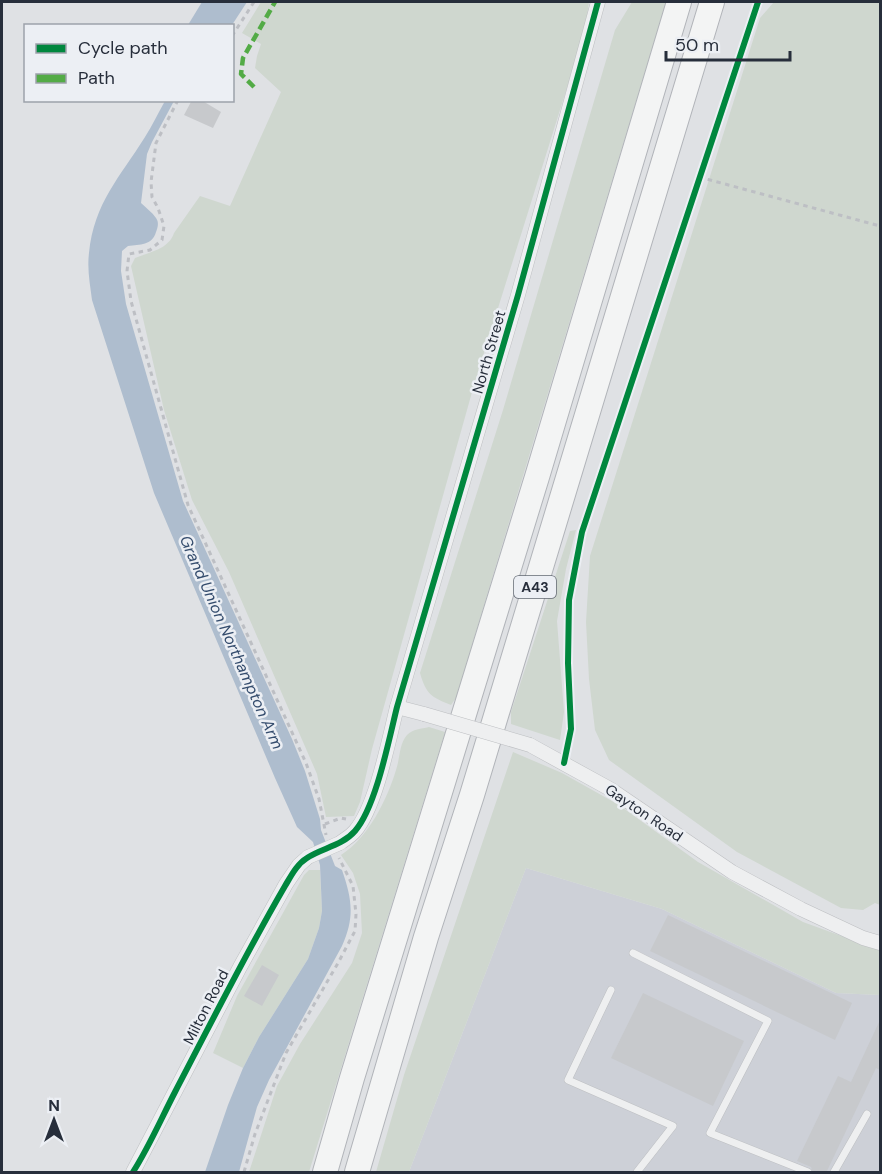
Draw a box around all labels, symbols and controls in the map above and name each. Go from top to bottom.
legend [24,24,234,102]
scale bar [666,24,790,62]
text: 50 m [675,33,719,57]
text: Cycle path [78,36,168,60]
text: Path [78,66,115,90]
street label: North Street [468,308,510,396]
water label: Grand Union Northampton Arm [175,532,288,752]
road number: A43 [514,576,556,598]
street label: Gayton Road [601,780,687,846]
street label: Milton Road [179,966,233,1048]
north arrow [24,1090,84,1150]
text: N [48,1095,60,1116]

